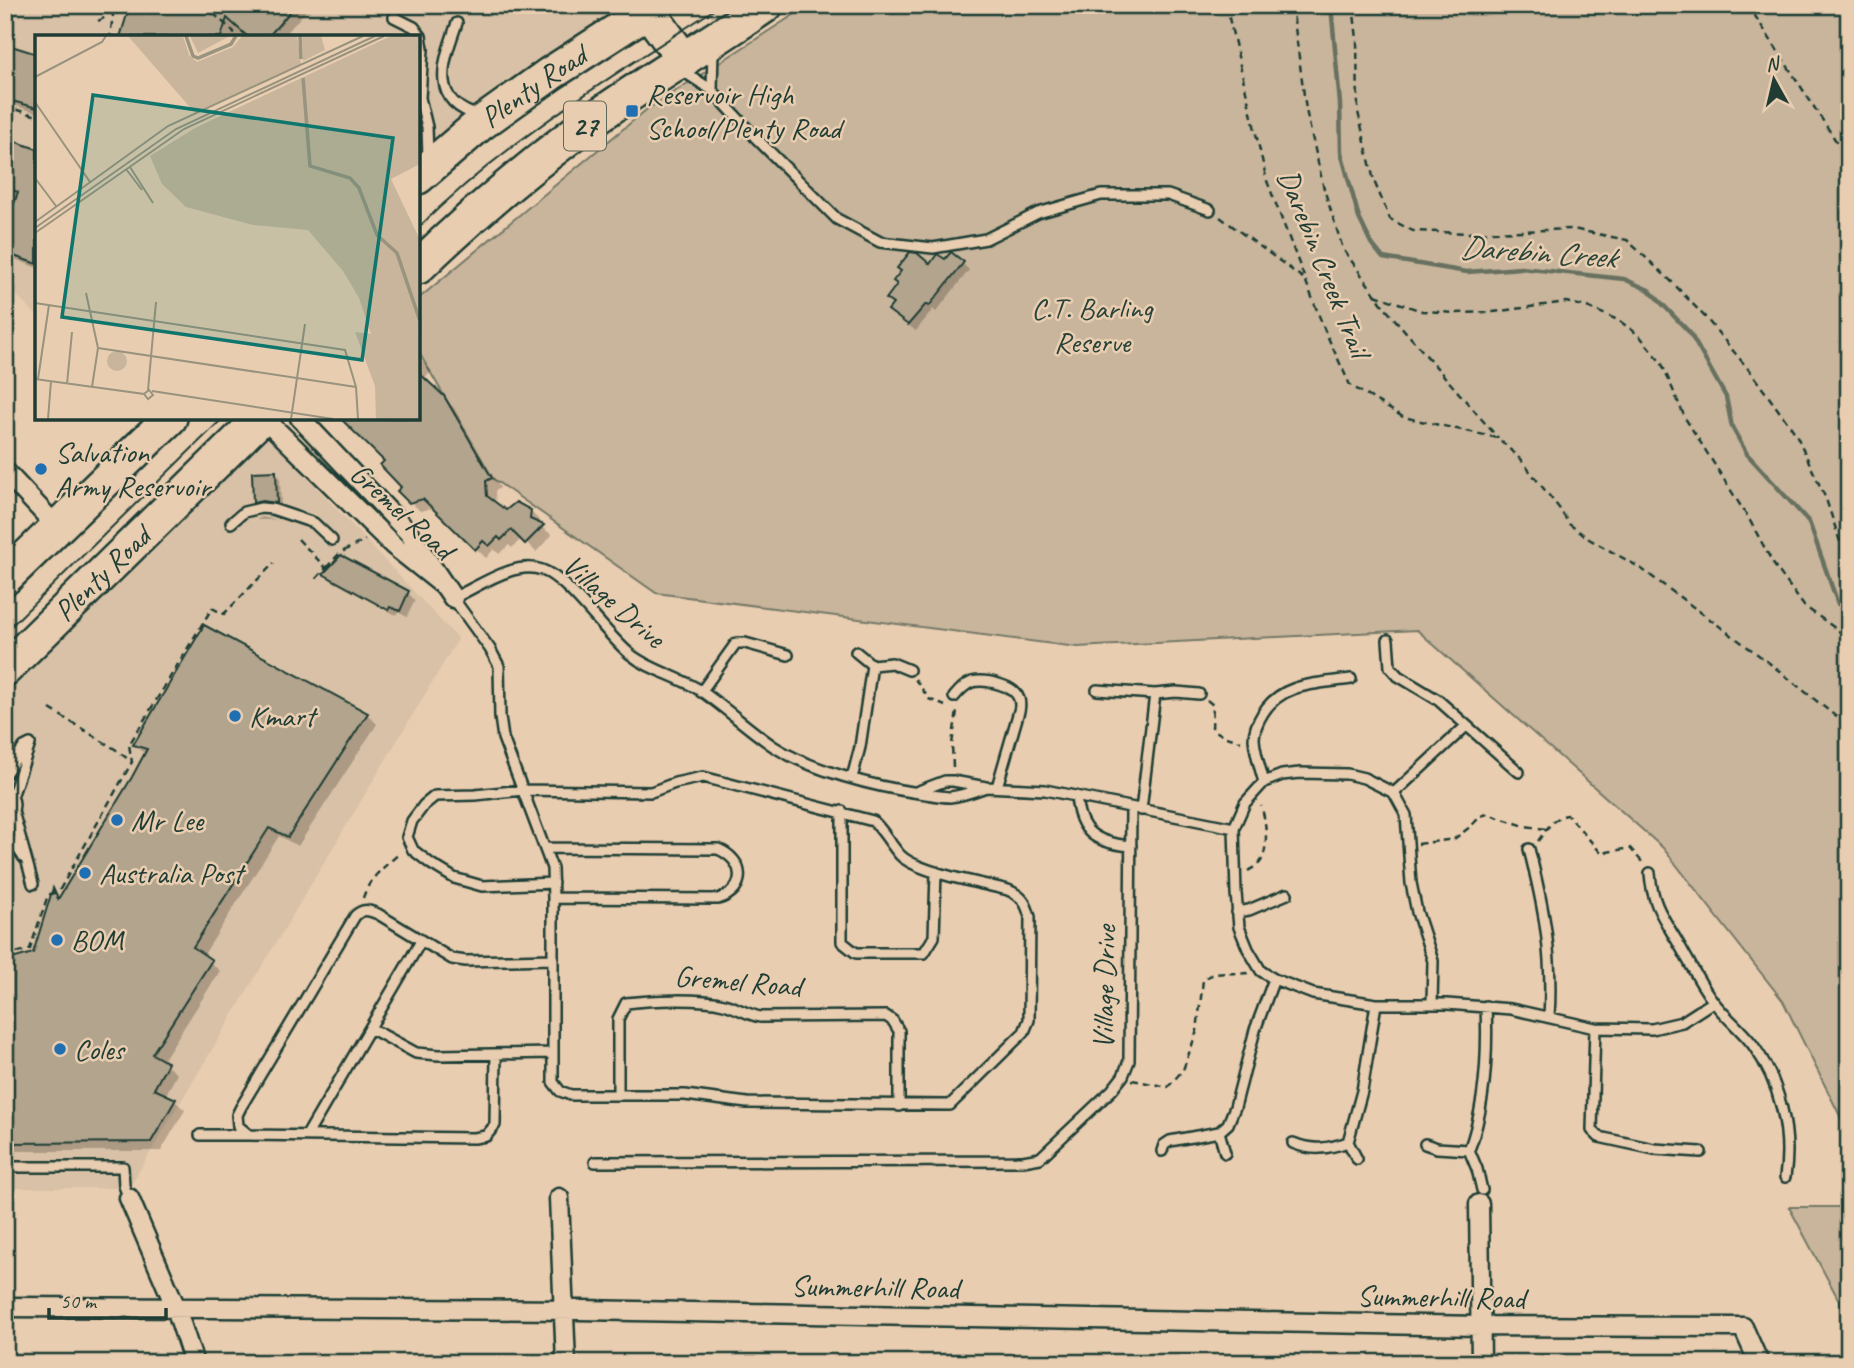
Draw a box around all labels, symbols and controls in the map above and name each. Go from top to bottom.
street label: Plenty Road [473,34,597,136]
inset map [35,35,420,420]
north arrow [1738,46,1808,116]
text: N [1764,51,1782,77]
place label: Reservoir High School/Plenty Road [646,75,845,147]
road number: 27 [564,102,606,150]
marker: Reservoir High School/Plenty Road [624,103,640,119]
street label: Darebin Creek Trail [1269,164,1381,367]
water label: Darebin Creek [1459,226,1622,278]
park label: C.T. Barling Reserve [1031,289,1154,361]
place label: Salvation Army Reservoir [55,433,213,505]
street label: Gremel Road [342,454,465,570]
marker: Salvation Army Reservoir [33,461,49,477]
street label: Plenty Road [46,515,161,630]
street label: Village Drive [555,546,675,657]
place label: Kmart [249,697,319,735]
marker: Kmart [227,708,243,724]
place label: Mr Lee [131,801,205,839]
marker: Mr Lee [109,812,125,828]
place label: Australia Post [99,854,247,892]
marker: Australia Post [77,865,93,881]
place label: BOM [71,921,125,959]
street label: Village Drive [1084,922,1124,1049]
marker: BOM [49,932,65,948]
street label: Gremel Road [673,957,807,1006]
place label: Coles [74,1030,127,1068]
marker: Coles [52,1041,68,1057]
street label: Summerhill Road [791,1267,963,1308]
scale bar [49,1277,166,1321]
street label: Summerhill Road [1357,1277,1529,1318]
text: 50 m [60,1288,98,1314]

